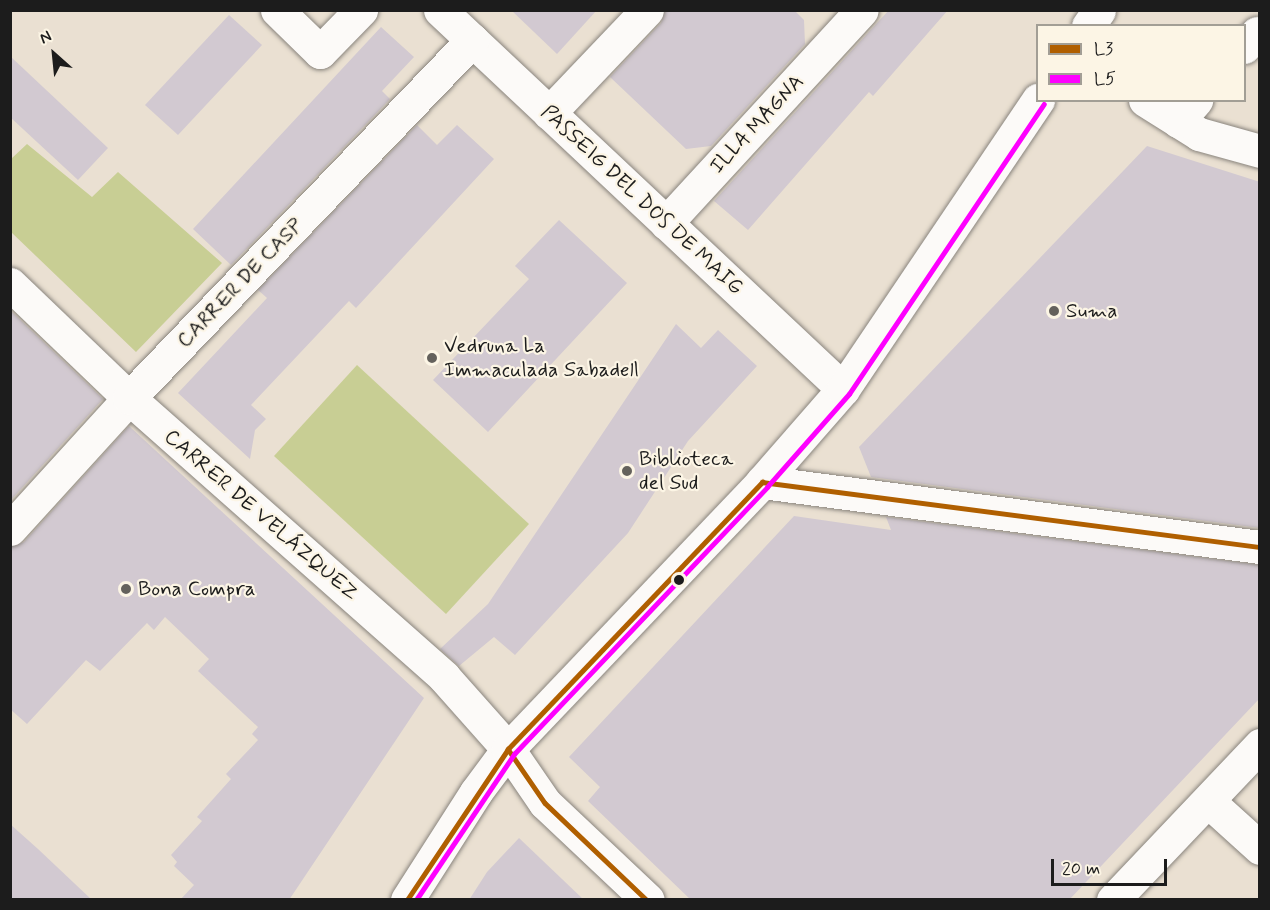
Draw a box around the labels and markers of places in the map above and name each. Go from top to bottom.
place label: Suma [1066,298,1118,324]
marker: Suma [1047,304,1061,318]
place label: Vedruna La Immaculada Sabadell [444,333,640,383]
marker: Vedruna La Immaculada Sabadell [425,351,439,365]
place label: Biblioteca del Sud [639,446,733,496]
marker: Biblioteca del Sud [620,464,634,478]
unlabelled marker [673,574,685,586]
place label: Bona Compra [138,576,258,602]
marker: Bona Compra [119,582,133,596]

